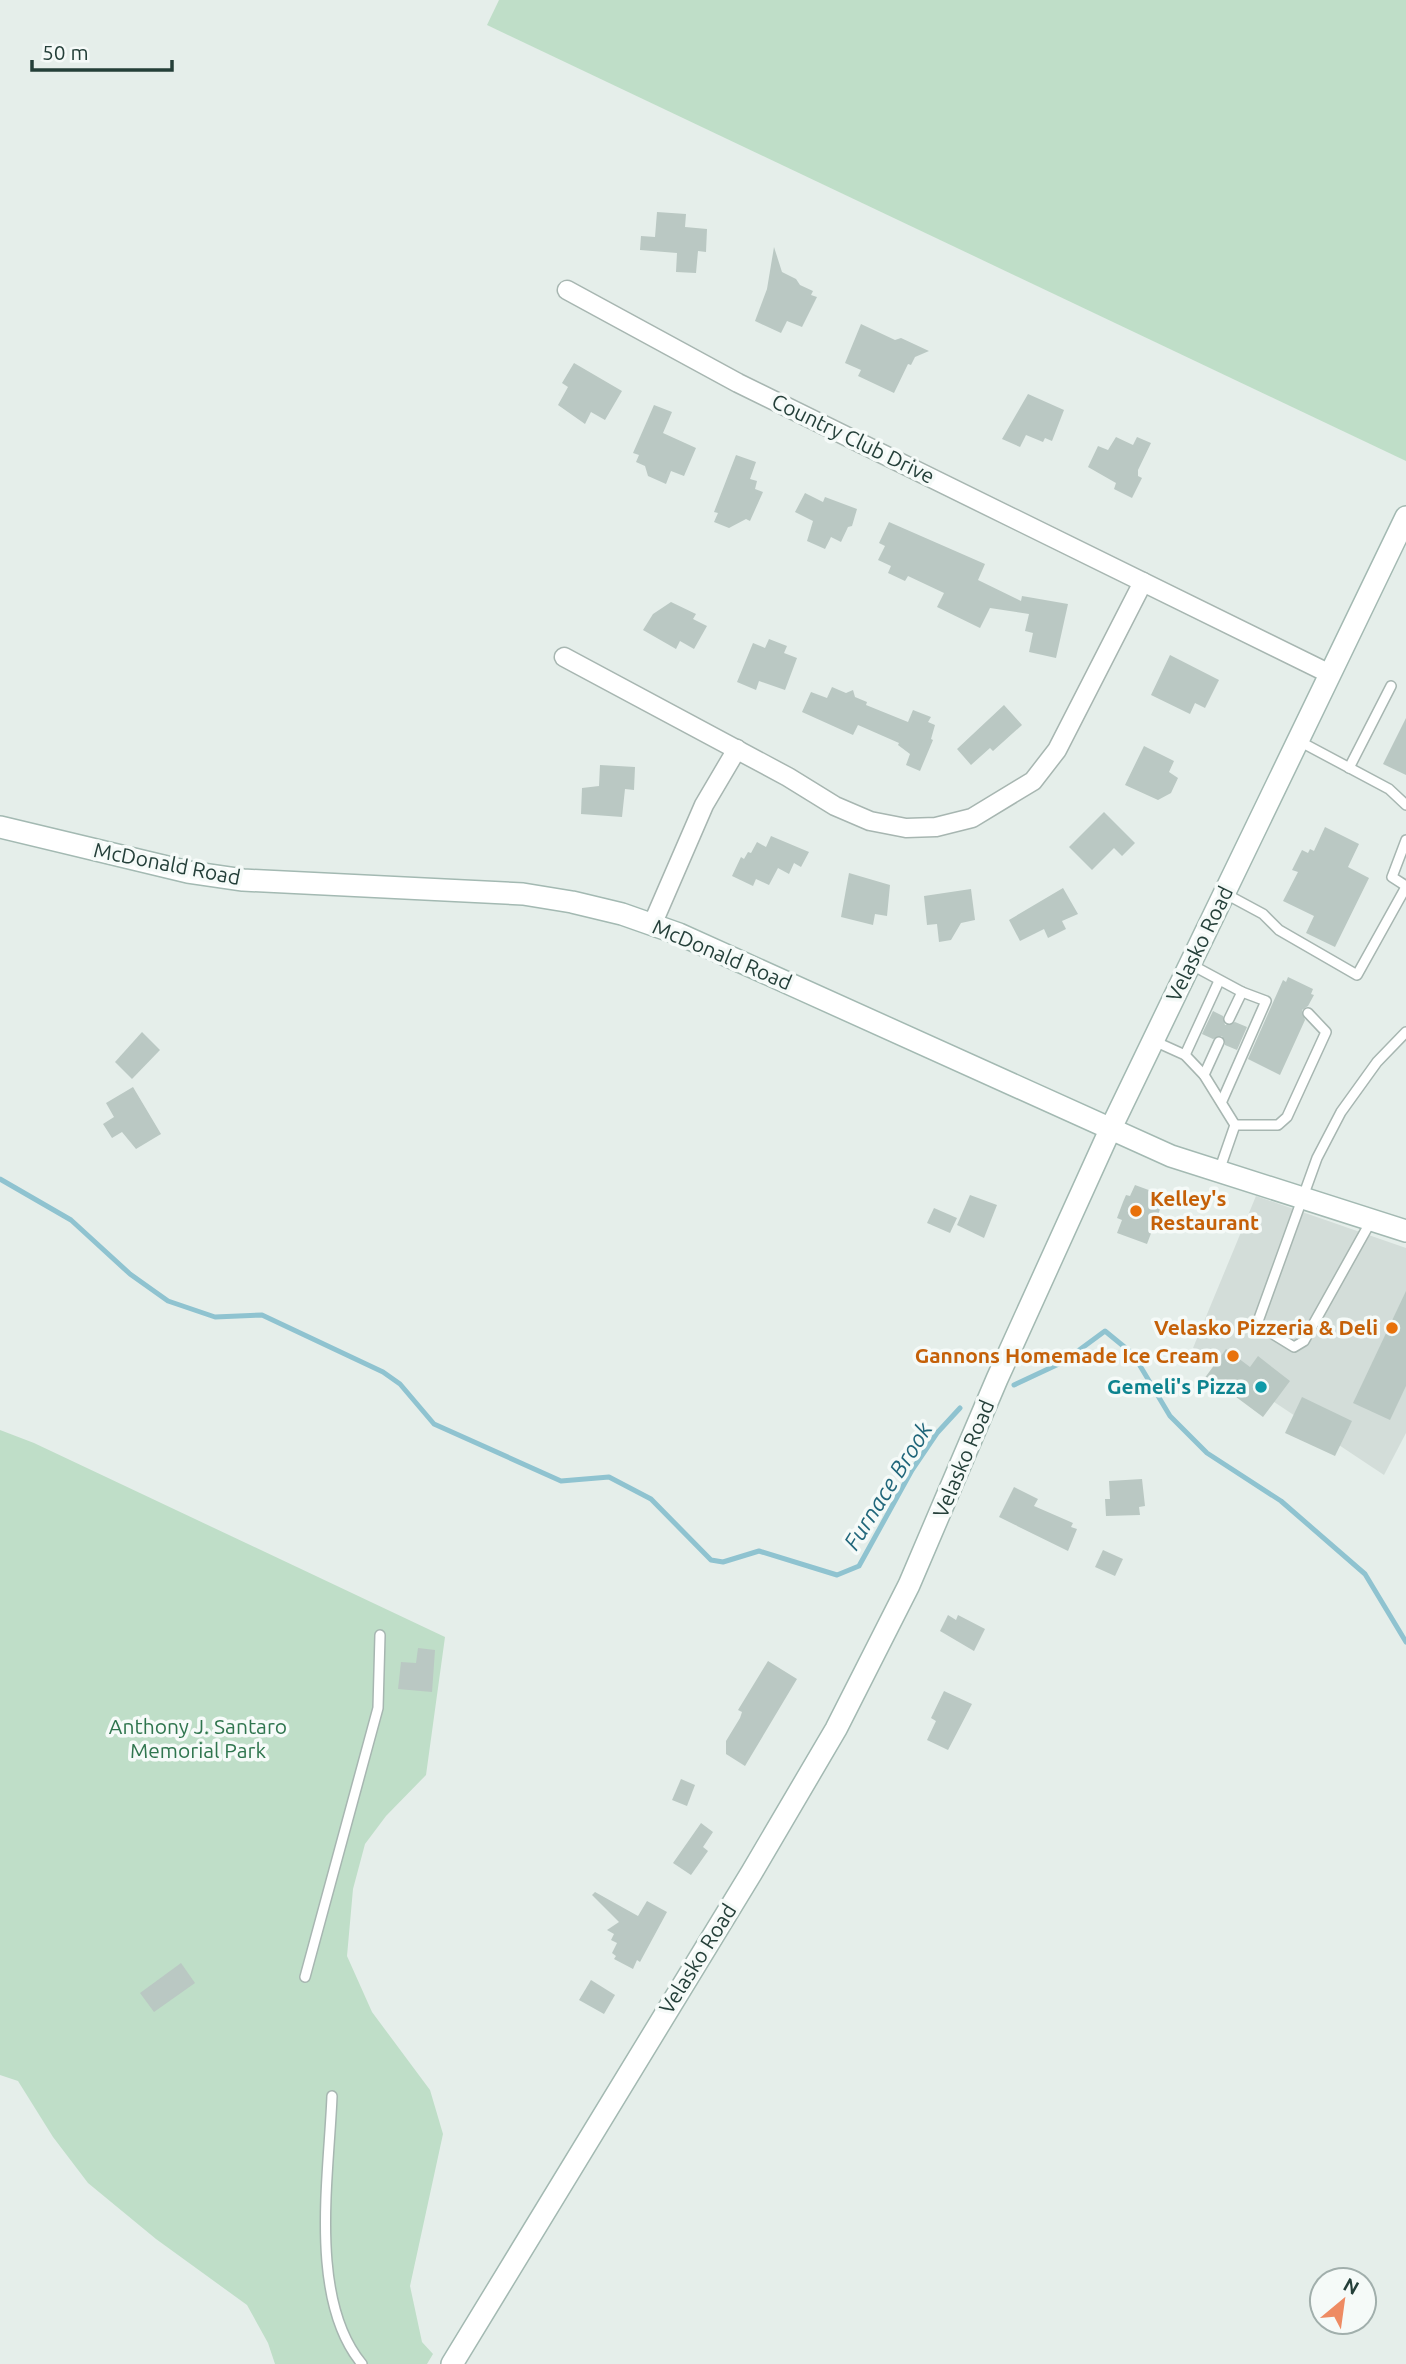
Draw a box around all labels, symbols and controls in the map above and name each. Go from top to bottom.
scale bar [32,28,172,72]
text: 50 m [42,40,89,64]
street label: Country Club Drive [768,388,939,488]
street label: McDonald Road [92,837,243,889]
street label: Velasko Road [1161,882,1237,1005]
street label: McDonald Road [649,914,796,994]
place label: Kelley's Restaurant [1150,1186,1259,1234]
marker: Kelley's Restaurant [1128,1203,1144,1219]
place label: Velasko Pizzeria & Deli [1154,1315,1378,1339]
marker: Velasko Pizzeria & Deli [1384,1320,1400,1336]
place label: Gannons Homemade Ice Cream [915,1343,1219,1367]
marker: Gannons Homemade Ice Cream [1225,1348,1241,1364]
place label: Gemeli's Pizza [1107,1374,1247,1398]
marker: Gemeli's Pizza [1253,1379,1269,1395]
street label: Velasko Road [928,1396,999,1521]
water label: Furnace Brook [838,1417,937,1554]
park label: Anthony J. Santaro Memorial Park [109,1714,287,1762]
street label: Velasko Road [654,1899,741,2018]
north arrow [1308,2266,1378,2336]
text: N [1340,2273,1363,2299]

